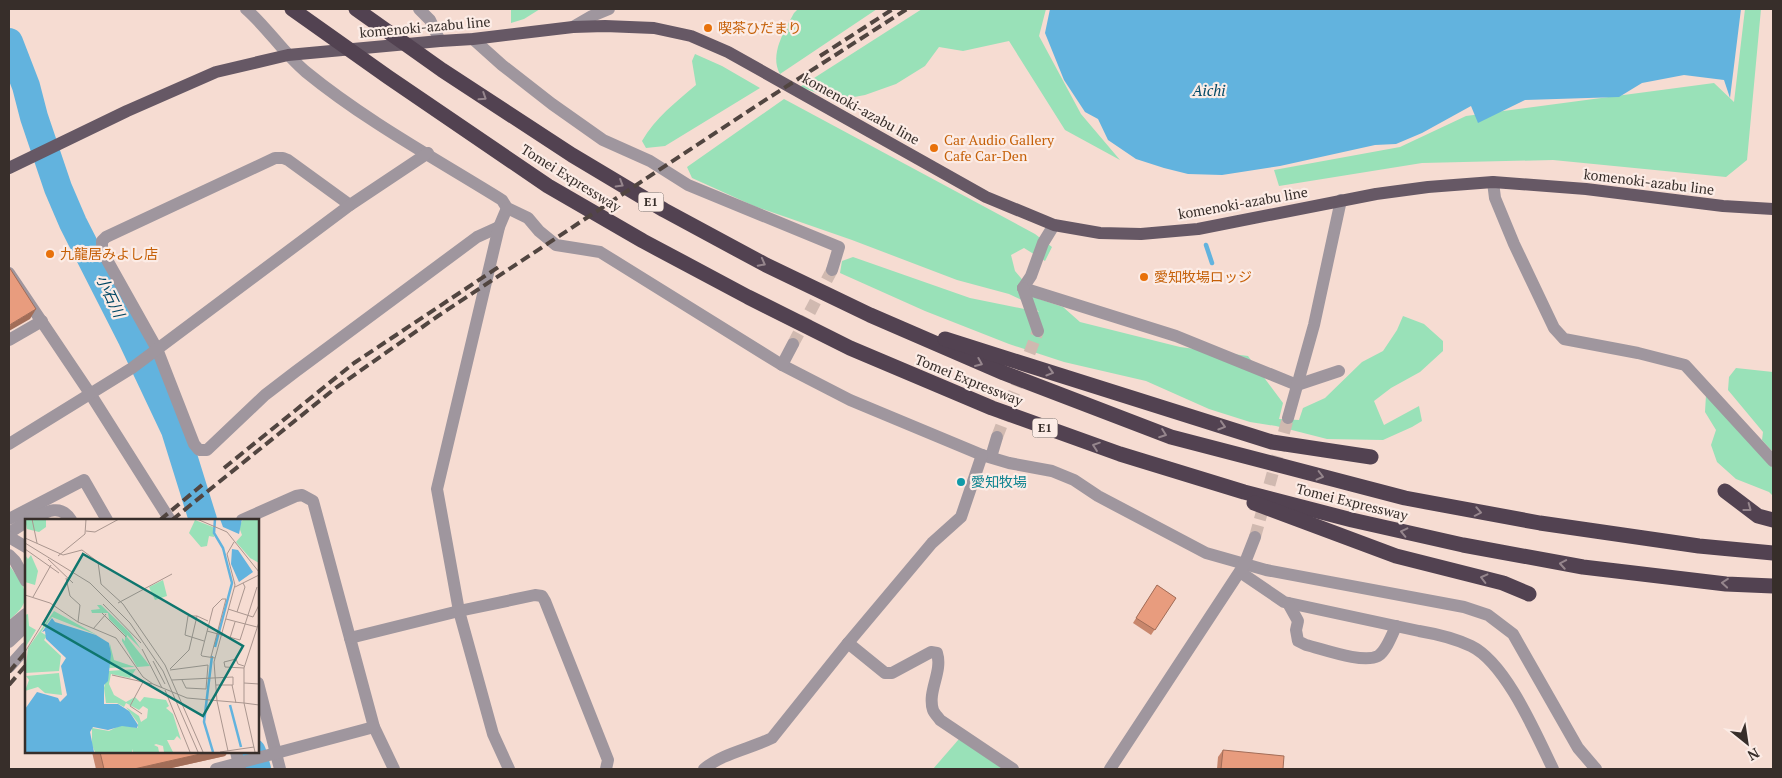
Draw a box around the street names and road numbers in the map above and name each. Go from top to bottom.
street label: komenoki-azabu line [359,11,491,42]
street label: komenoki-azabu line [799,68,923,149]
street label: Tomei Expressway [518,139,626,216]
street label: komenoki-azabu line [1583,164,1715,199]
street label: komenoki-azabu line [1177,182,1309,223]
road number: E1 [638,192,664,212]
street label: Tomei Expressway [913,349,1027,410]
road number: E1 [1032,418,1058,438]
street label: Tomei Expressway [1294,478,1411,525]

